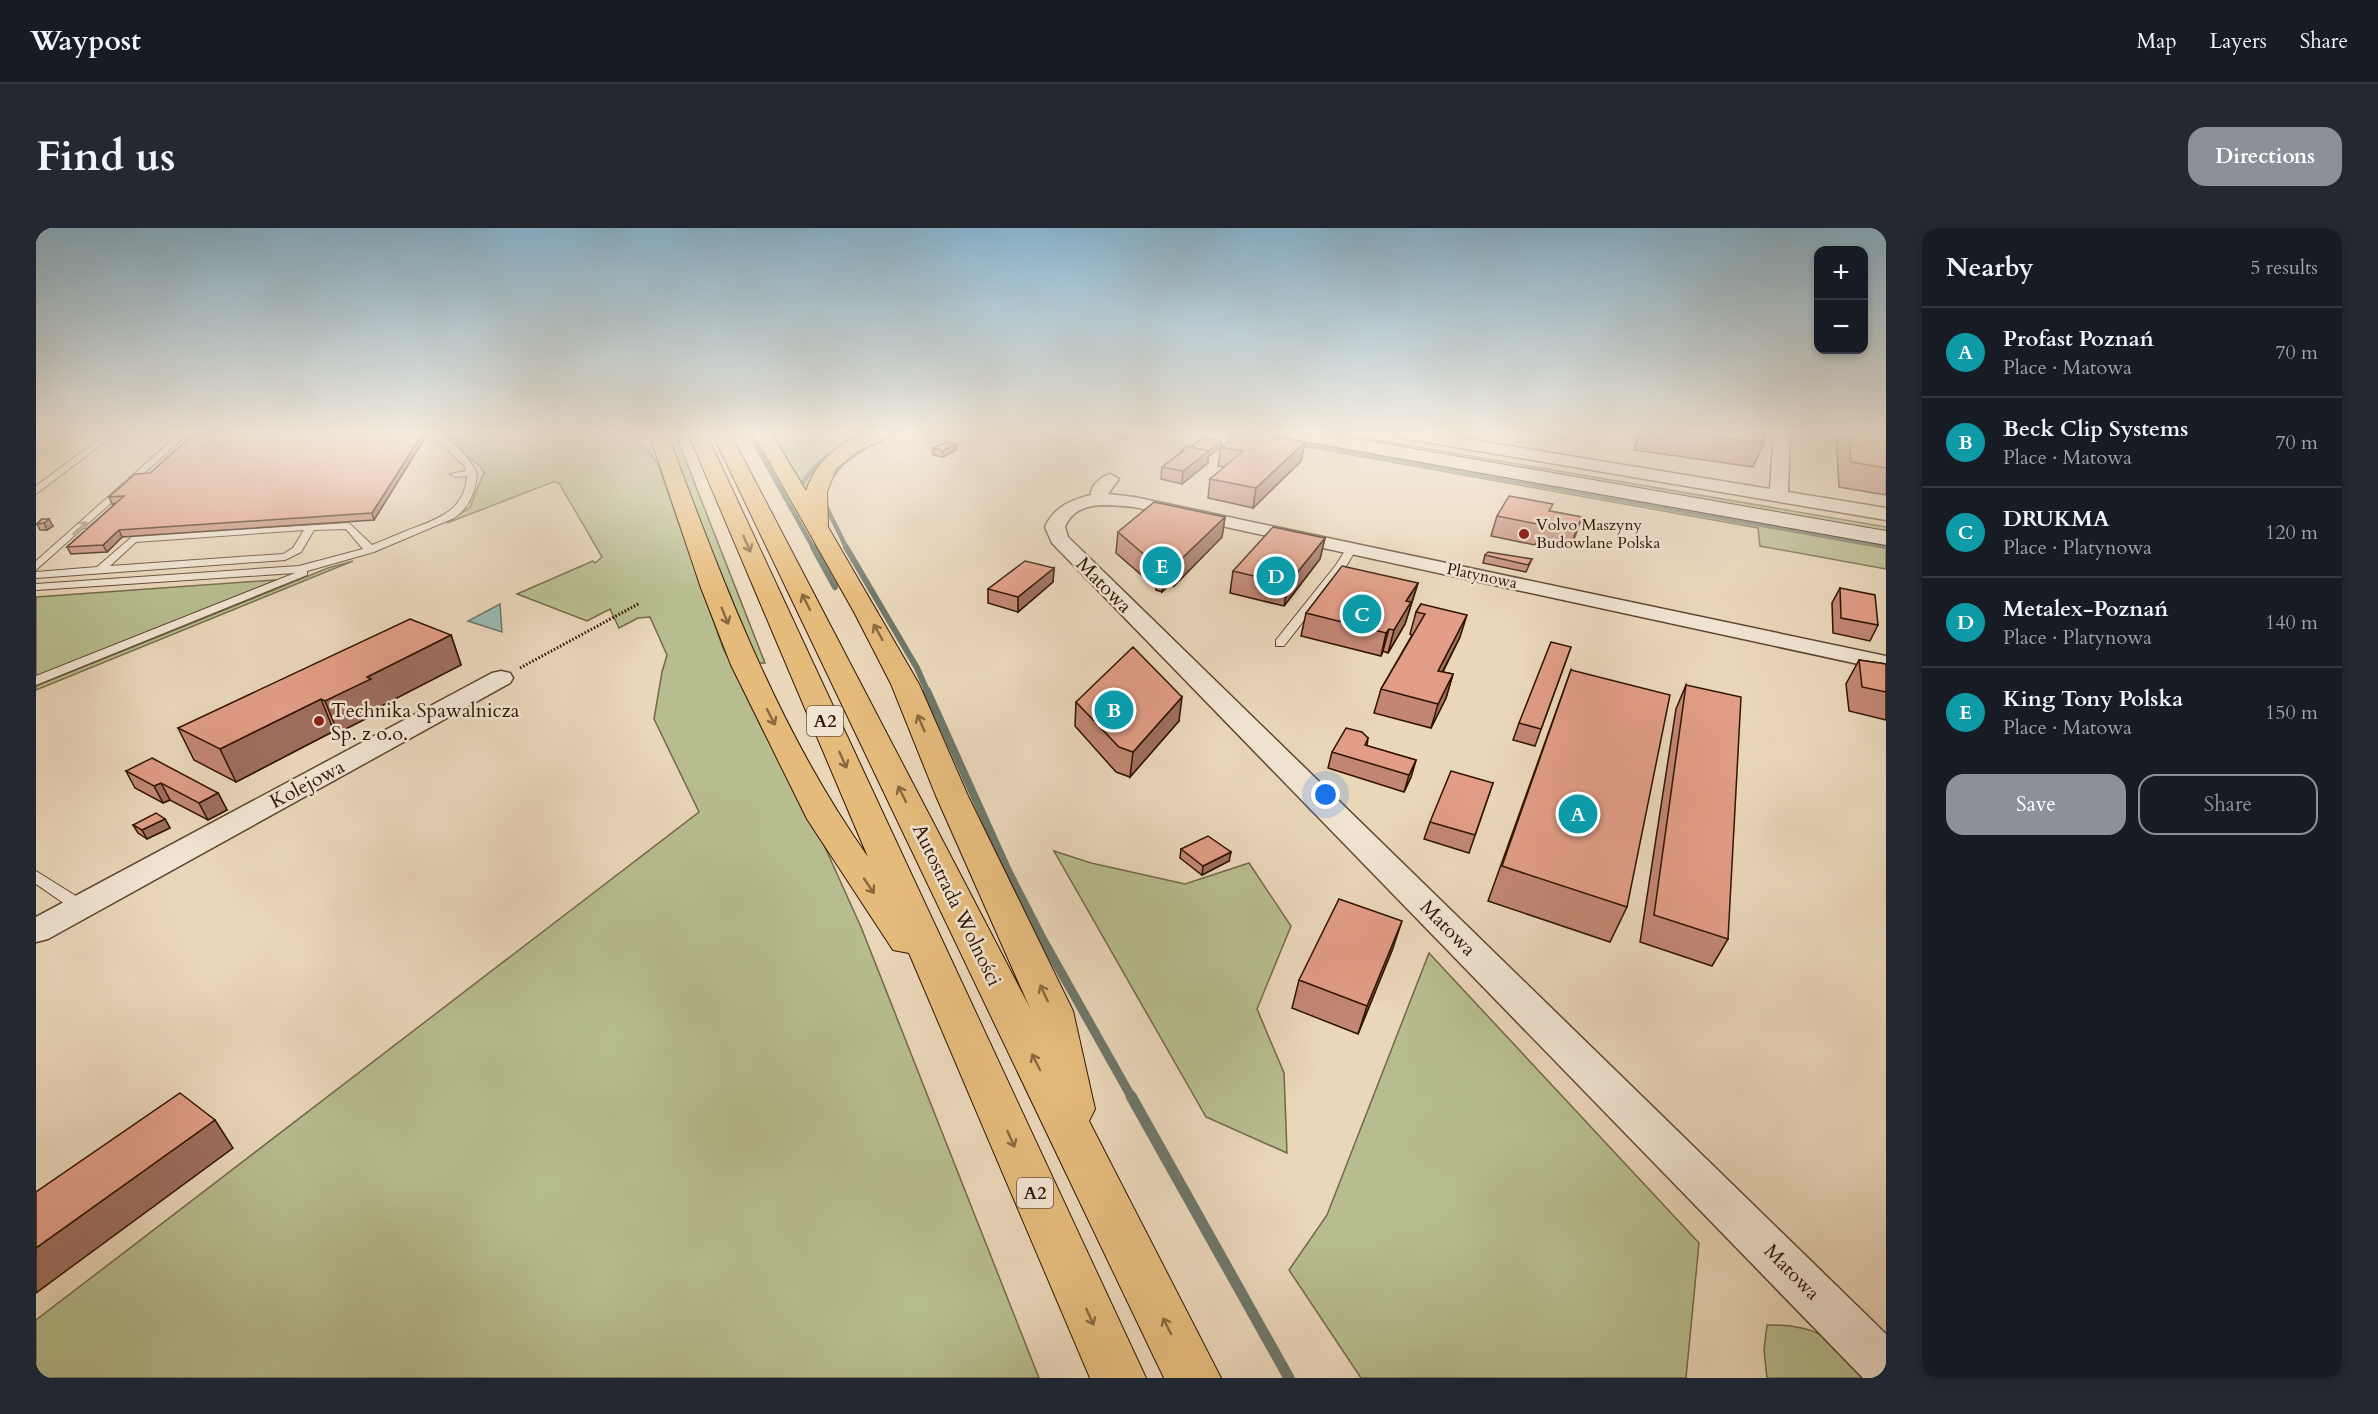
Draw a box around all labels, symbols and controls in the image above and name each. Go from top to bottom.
text: Waypost [30,22,141,60]
text: Map [2137,27,2177,56]
text: Layers [2210,27,2267,56]
text: Share [2300,27,2348,56]
button: Directions [2188,127,2342,186]
text: Find us [36,128,176,185]
map controls [1814,246,1868,354]
button: + [1814,246,1868,300]
text: Nearby [1946,250,2034,285]
text: 5 results [2250,254,2318,281]
button: − [1814,300,1868,354]
text: Profast Poznań [2003,324,2154,354]
text: A [1958,339,1973,366]
text: 70 m [2275,339,2318,366]
text: Place · Matowa [2003,354,2132,381]
text: Beck Clip Systems [2003,414,2188,444]
text: B [1958,429,1973,456]
text: 70 m [2275,429,2318,456]
text: Place · Matowa [2003,444,2132,471]
text: DRUKMA [2003,504,2110,534]
place label: Volvo Maszyny Budowlane Polska [1536,514,1660,554]
text: C [1958,519,1973,546]
text: 120 m [2265,519,2318,546]
one-way arrow [72,521,87,535]
marker: Volvo Maszyny Budowlane Polska [1517,527,1531,541]
one-way arrow [741,534,753,552]
text: Place · Platynowa [2003,534,2152,561]
pin: E [1142,544,1182,588]
street label: Matowa [1070,551,1138,619]
pin: D [1256,554,1296,598]
street label: Platynowa [1445,558,1519,594]
pin: C [1342,592,1382,636]
one-way arrow [800,594,812,612]
text: Metalex-Poznań [2003,594,2169,624]
one-way arrow [720,606,731,625]
text: D [1957,609,1974,636]
text: 140 m [2265,609,2318,636]
one-way arrow [872,624,884,641]
text: Place · Platynowa [2003,624,2152,651]
text: King Tony Polska [2003,684,2183,714]
pin: B [1094,688,1134,732]
place label: Technika Spawalnicza Sp. z o.o. [331,697,520,747]
text: E [1959,699,1972,726]
text: 150 m [2265,699,2318,726]
road number: A2 [807,706,843,736]
one-way arrow [766,708,777,726]
marker: Technika Spawalnicza Sp. z o.o. [312,714,326,728]
one-way arrow [915,714,926,733]
text: Place · Matowa [2003,714,2132,741]
one-way arrow [838,751,849,769]
street label: Kolejowa [265,753,349,815]
button: Save [1946,774,2126,835]
button: Share [2138,774,2318,835]
your location [1311,780,1340,809]
one-way arrow [896,785,907,803]
pin: A [1558,792,1598,836]
street label: Autostrada Wolności [906,819,1008,991]
one-way arrow [863,877,875,893]
street label: Matowa [1414,894,1482,962]
one-way arrow [1037,985,1049,1003]
one-way arrow [1029,1054,1041,1072]
one-way arrow [1006,1129,1017,1147]
road number: A2 [1017,1178,1053,1208]
street label: Matowa [1758,1238,1826,1306]
one-way arrow [1085,1307,1097,1325]
one-way arrow [1161,1317,1172,1335]

